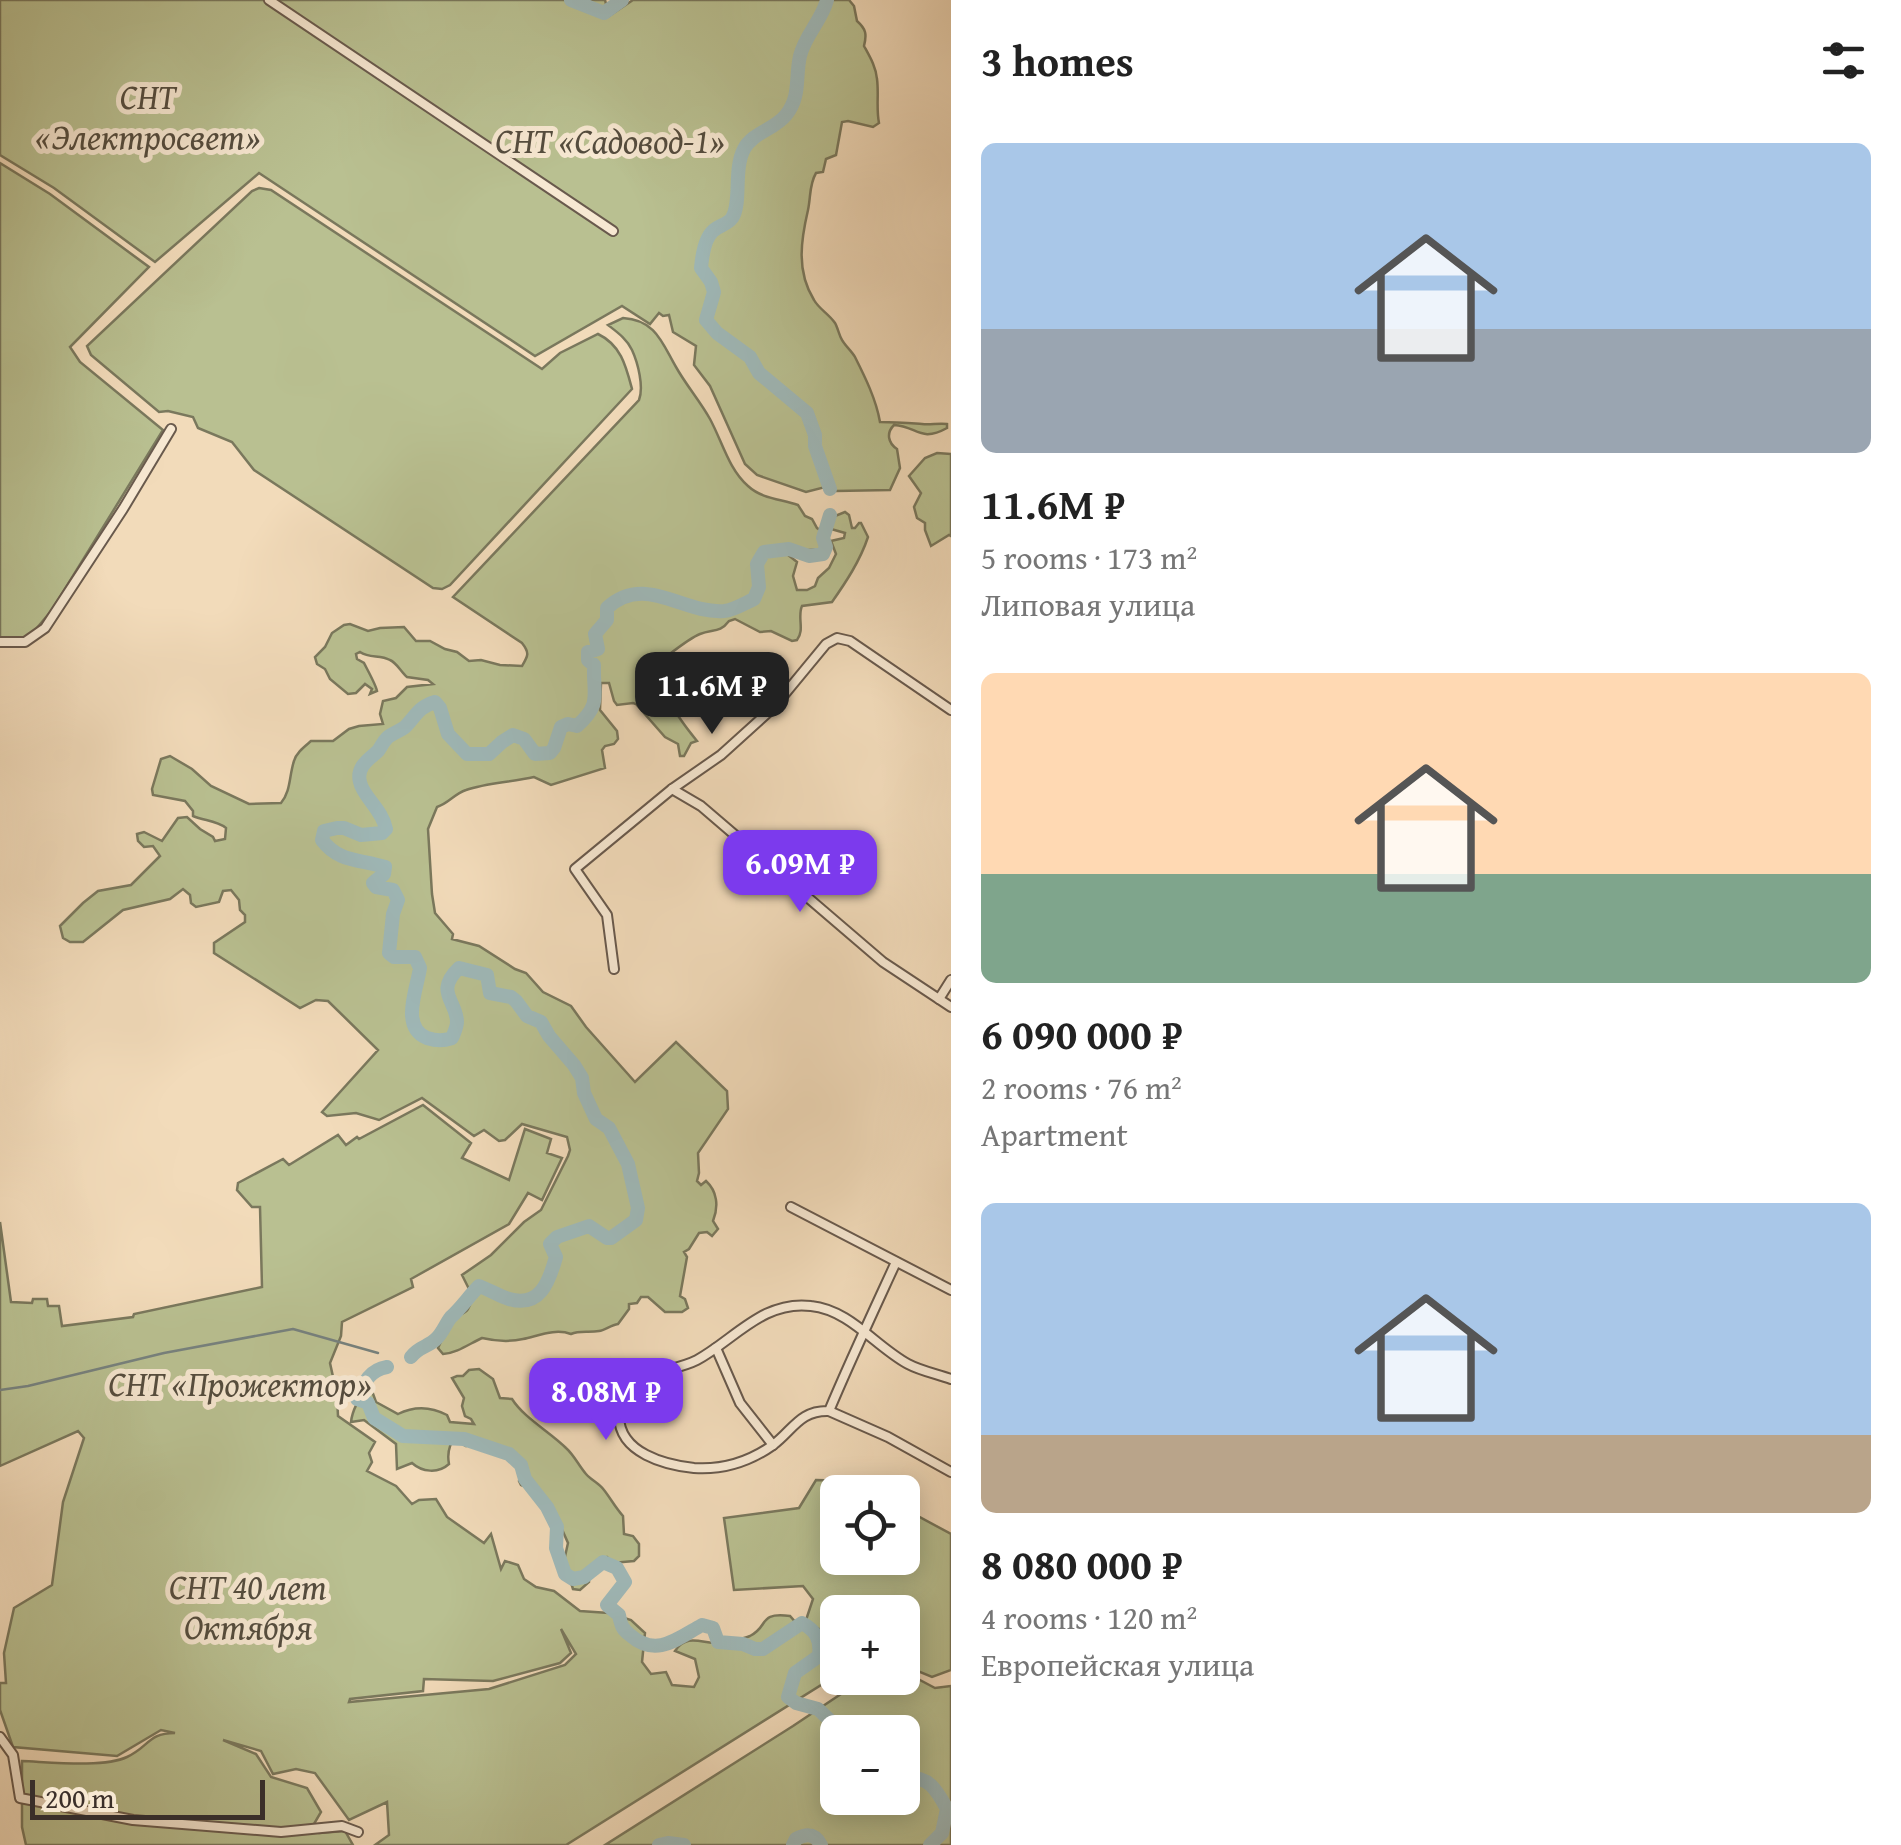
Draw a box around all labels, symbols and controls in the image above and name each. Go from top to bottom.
text: 3 homes [981,30,1134,91]
icon: filters [1816,33,1871,88]
park label: СНТ «Электросвет» [35,71,261,162]
park label: СНТ «Садовод-1» [495,115,725,166]
icon: home [1336,208,1516,388]
text: 11.6M ₽ [981,473,1125,534]
text: 5 rooms · 173 m² [981,534,1197,581]
text: Липовая улица [981,581,1195,628]
pin: 11.6M ₽ [620,652,804,737]
text: 11.6M ₽ [657,661,767,708]
icon: home [1336,738,1516,918]
pin: 6.09M ₽ [708,830,892,915]
text: 6.09M ₽ [745,839,855,886]
text: 6 090 000 ₽ [981,1003,1183,1064]
text: 2 rooms · 76 m² [981,1064,1182,1111]
text: Apartment [981,1111,1128,1158]
icon: home [1336,1268,1516,1448]
park label: СНТ «Прожектор» [108,1358,372,1409]
pin: 8.08M ₽ [514,1358,698,1443]
text: 8.08M ₽ [551,1367,661,1414]
map controls [820,1475,920,1815]
button: locate [820,1475,920,1575]
text: 8 080 000 ₽ [981,1533,1183,1594]
park label: СНТ 40 лет Октября [169,1561,327,1652]
text: 4 rooms · 120 m² [981,1594,1197,1641]
button: + [820,1595,920,1695]
text: Европейская улица [981,1641,1254,1688]
button: − [820,1715,920,1815]
scale bar [30,1775,265,1820]
text: 200 m [45,1777,114,1818]

